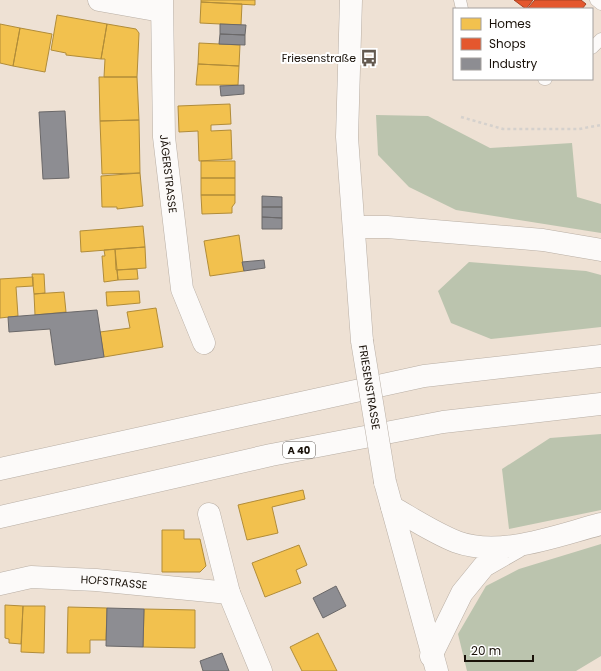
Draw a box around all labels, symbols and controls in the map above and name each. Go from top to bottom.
legend [453,8,593,80]
text: Homes [489,15,531,32]
text: Shops [489,35,526,52]
bus stop icon: Friesenstraße [359,48,379,68]
place label: Friesenstraße [282,50,356,66]
text: Industry [489,55,538,72]
street label: JÄGERSTRASSE [156,133,181,214]
street label: FRIESENSTRASSE [355,344,384,431]
road number: A 40 [283,442,315,458]
street label: HOFSTRASSE [80,571,148,593]
scale bar [465,637,533,663]
text: 20 m [471,642,501,659]

